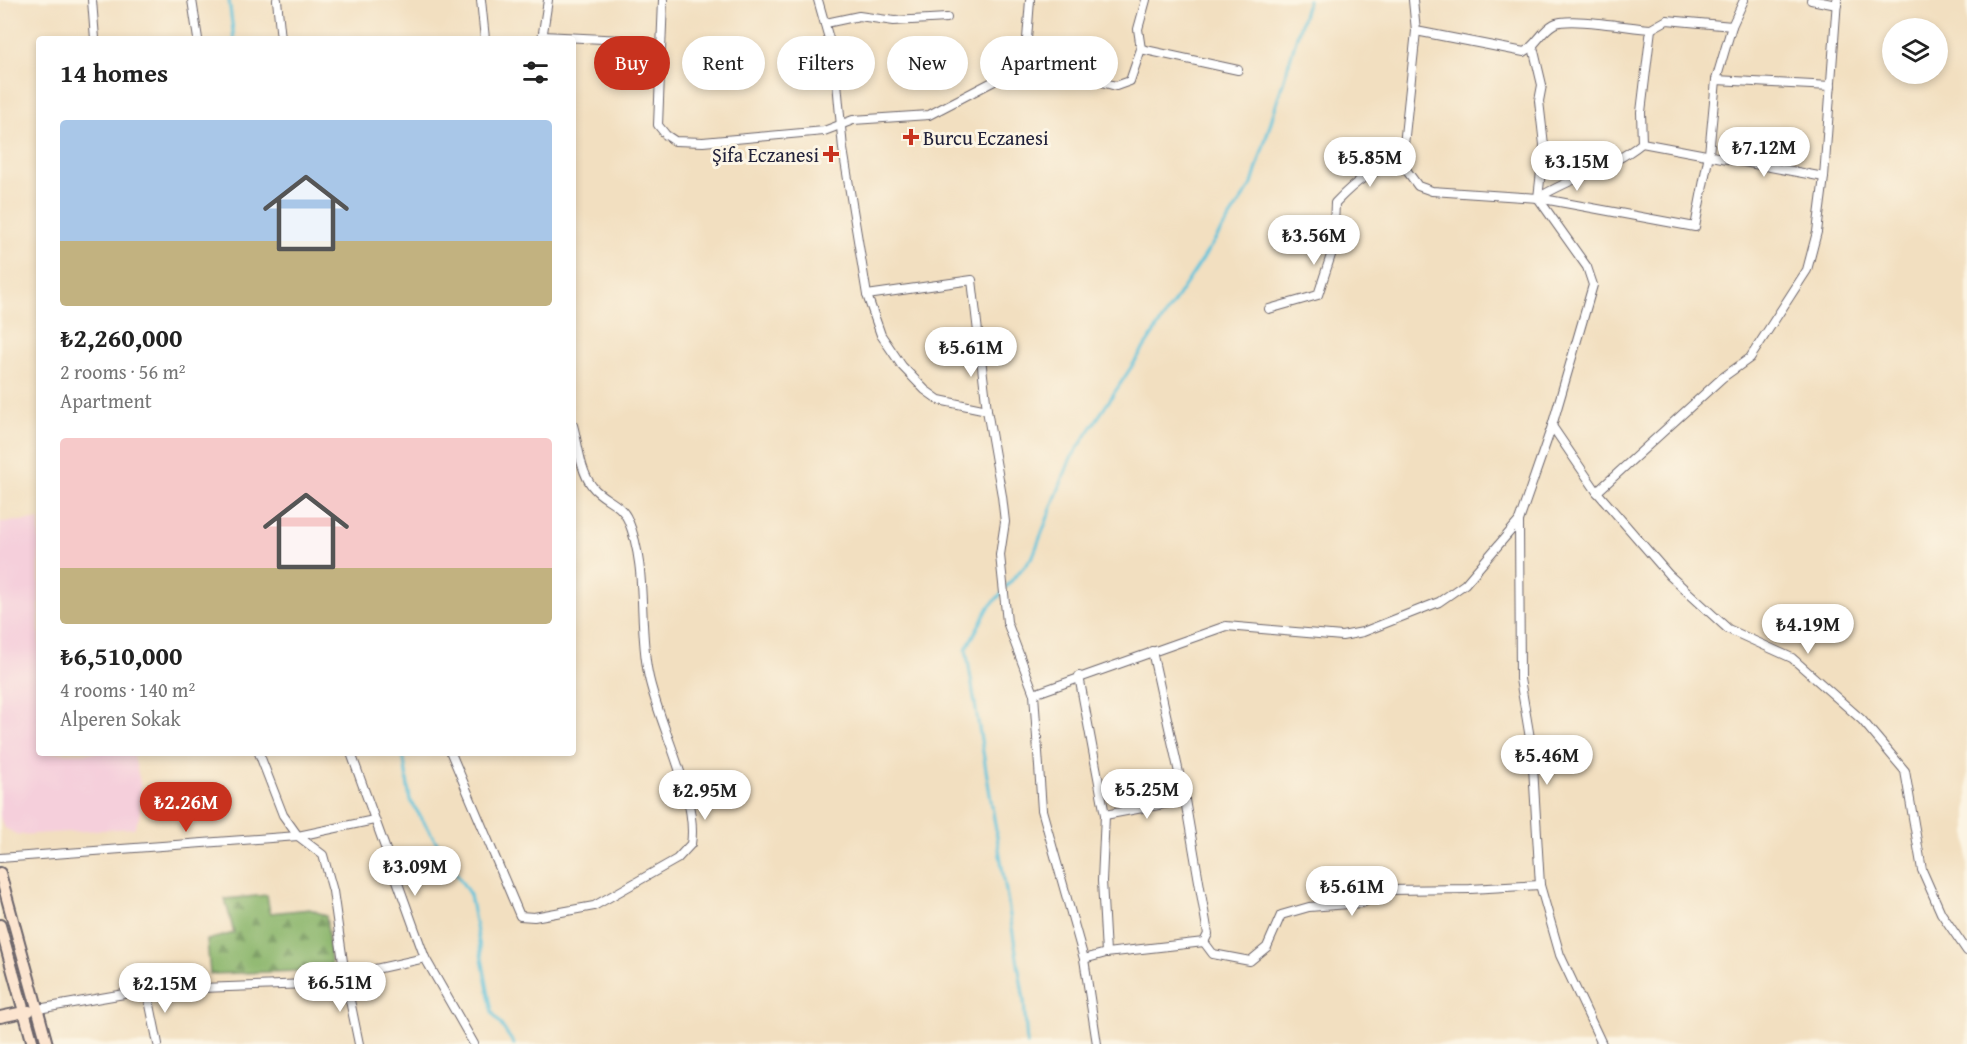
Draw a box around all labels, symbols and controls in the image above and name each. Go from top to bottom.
map controls [1882,18,1948,84]
button: layers [1882,18,1948,84]
chip: Buy [594,36,670,90]
chip: Rent [682,36,765,90]
chip: Filters [777,36,875,90]
chip: New [887,36,968,90]
chip: Apartment [980,36,1118,90]
text: 14 homes [60,53,168,92]
icon: filters [519,56,552,89]
place label: Burcu Eczanesi [923,123,1049,152]
pin: ₺7.12M [1715,127,1813,178]
marker: Burcu Eczanesi [904,130,918,144]
text: ₺7.12M [1732,132,1796,161]
pin: ₺5.85M [1321,137,1419,188]
place label: Şifa Eczanesi [712,140,819,169]
pin: ₺3.15M [1528,141,1626,192]
text: ₺5.85M [1338,142,1402,171]
text: ₺3.15M [1545,146,1609,175]
marker: Şifa Eczanesi [824,147,838,161]
icon: home [252,159,360,267]
pin: ₺3.56M [1265,215,1363,266]
text: ₺3.56M [1282,220,1346,249]
text: ₺2,260,000 [60,318,182,357]
pin: ₺5.61M [922,327,1020,378]
text: ₺5.61M [939,332,1003,361]
text: 2 rooms · 56 m² [60,357,186,386]
text: Apartment [60,386,152,415]
icon: home [252,477,360,585]
pin: ₺4.19M [1759,604,1857,655]
text: ₺4.19M [1776,609,1840,638]
text: ₺6,510,000 [60,636,182,675]
text: 4 rooms · 140 m² [60,675,195,704]
text: Alperen Sokak [60,704,181,733]
pin: ₺5.46M [1498,735,1596,786]
text: ₺5.46M [1515,740,1579,769]
pin: ₺5.25M [1098,769,1196,820]
pin: ₺2.95M [656,770,754,821]
text: ₺5.25M [1115,774,1179,803]
text: ₺2.95M [673,775,737,804]
pin: ₺2.26M [137,782,235,833]
text: ₺2.26M [154,787,218,816]
pin: ₺3.09M [366,846,464,897]
text: ₺3.09M [383,851,447,880]
pin: ₺5.61M [1303,866,1401,917]
text: ₺5.61M [1320,871,1384,900]
pin: ₺6.51M [291,962,389,1013]
pin: ₺2.15M [116,963,214,1014]
text: ₺6.51M [308,967,372,996]
text: ₺2.15M [133,968,197,997]

